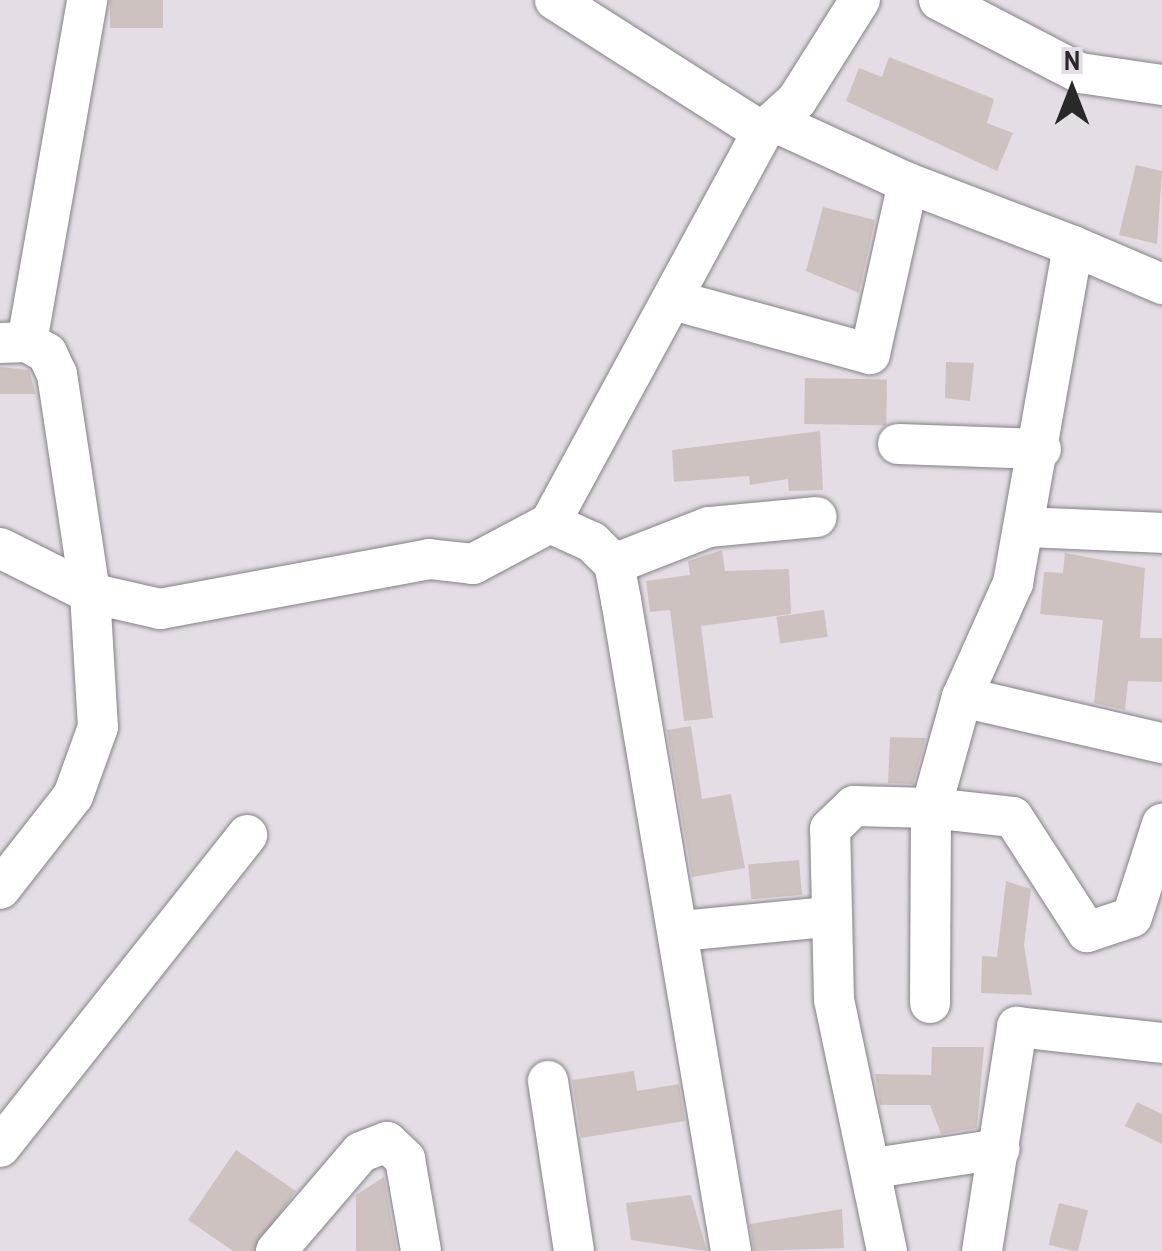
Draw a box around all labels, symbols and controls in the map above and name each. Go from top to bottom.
north arrow [1022,40,1122,140]
text: N [1064,41,1080,79]

